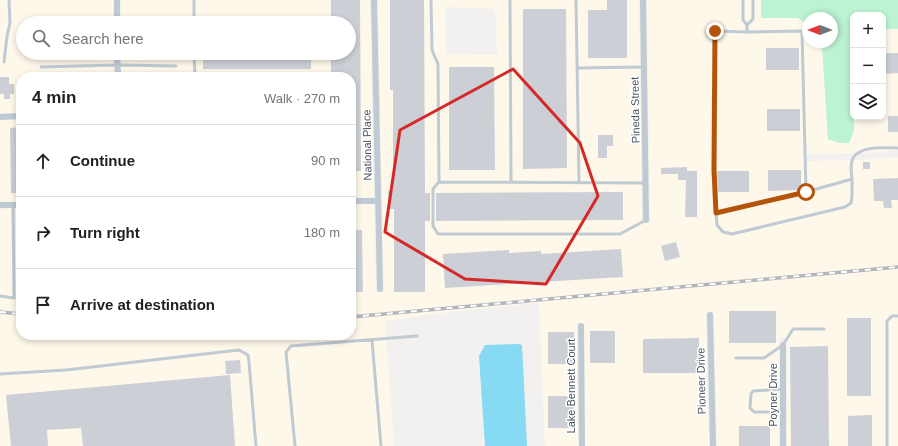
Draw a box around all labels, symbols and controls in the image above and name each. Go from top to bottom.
north arrow [802,12,838,48]
map controls [850,12,886,120]
button: + [850,12,886,48]
search box [16,16,356,60]
route end [706,22,724,40]
icon: search [30,27,52,49]
text: Search here [62,30,144,47]
button: − [850,48,886,84]
street label: Pineda Street [628,77,642,143]
button: layers [850,84,886,120]
text: 4 min [32,88,76,107]
text: Walk · 270 m [264,91,340,106]
street label: National Place [360,109,374,181]
icon: ahead [32,150,54,172]
text: Continue [70,152,135,169]
text: 90 m [311,153,340,168]
route start [797,183,815,201]
icon: right [32,222,54,244]
text: Turn right [70,224,140,241]
text: 180 m [304,225,340,240]
icon: arrive [32,294,54,316]
text: Arrive at destination [70,296,215,313]
street label: Lake Bennett Court [565,339,577,433]
street label: Pioneer Drive [694,348,708,414]
street label: Poyner Drive [767,363,779,427]

